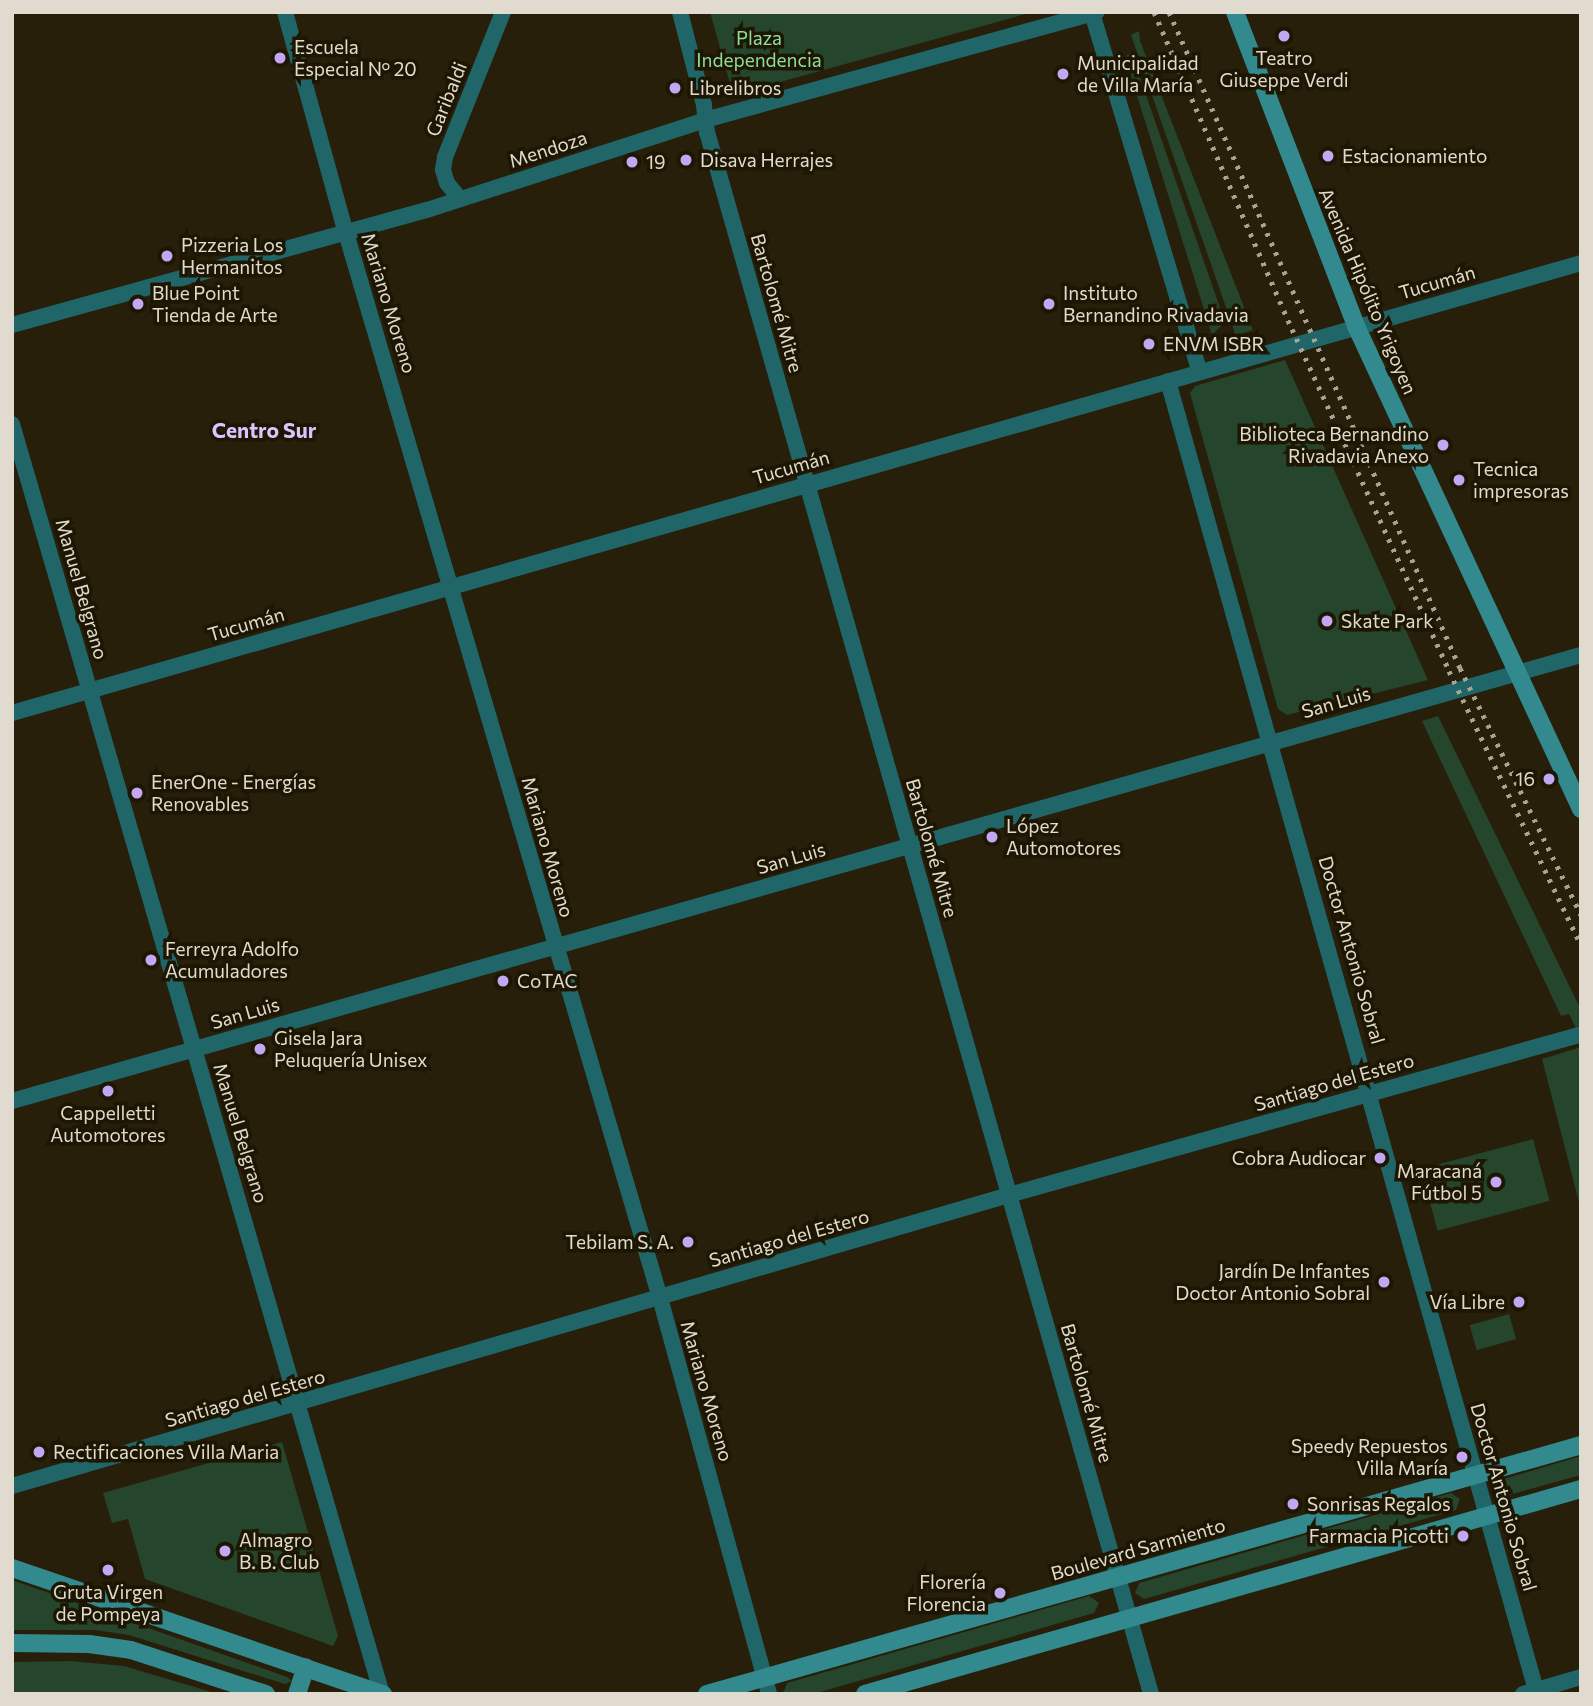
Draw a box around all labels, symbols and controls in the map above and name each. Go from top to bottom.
park label: Plaza Independencia [696,27,822,71]
marker: Teatro Giuseppe Verdi [1276,28,1292,44]
place label: Escuela Especial Nº 20 [294,36,417,80]
place label: Teatro Giuseppe Verdi [1219,47,1349,91]
marker: Escuela Especial Nº 20 [272,50,288,66]
place label: Municipalidad de Villa María [1077,52,1199,96]
street label: Garibaldi [421,58,471,140]
marker: Municipalidad de Villa María [1055,66,1071,82]
place label: Librelibros [689,77,781,99]
marker: Librelibros [667,80,683,96]
street label: Mendoza [506,126,590,172]
place label: Estacionamiento [1342,145,1487,167]
marker: Estacionamiento [1320,148,1336,164]
place label: Disava Herrajes [700,149,833,171]
place label: 19 [646,151,666,173]
marker: Disava Herrajes [678,152,694,168]
marker: 19 [624,154,640,170]
street label: Avenida Hipólito Yrigoyen [1314,185,1422,397]
street label: Mariano Moreno [357,230,421,376]
street label: Bartolomé Mitre [746,231,808,375]
place label: Pizzeria Los Hermanitos [181,234,283,278]
marker: Pizzeria Los Hermanitos [159,248,175,264]
street label: Tucumán [1396,260,1478,304]
place label: Blue Point Tienda de Arte [152,282,278,326]
place label: Instituto Bernandino Rivadavia [1063,282,1249,326]
marker: Blue Point Tienda de Arte [130,296,146,312]
marker: Instituto Bernandino Rivadavia [1041,296,1057,312]
place label: ENVM ISBR [1163,333,1264,355]
marker: ENVM ISBR [1141,336,1157,352]
district label: Centro Sur [212,417,316,443]
place label: Biblioteca Bernandino Rivadavia Anexo [1239,423,1429,467]
marker: Biblioteca Bernandino Rivadavia Anexo [1435,437,1451,453]
street label: Tucumán [750,445,832,489]
place label: Tecnica impresoras [1473,458,1569,502]
marker: Tecnica impresoras [1451,472,1467,488]
street label: Manuel Belgrano [51,516,113,662]
street label: Tucumán [205,602,287,646]
place label: Skate Park [1341,610,1433,632]
marker: Skate Park [1319,613,1335,629]
street label: San Luis [1299,681,1373,723]
place label: 16 [1515,768,1535,790]
place label: EnerOne - Energías Renovables [151,771,316,815]
marker: 16 [1541,771,1557,787]
street label: Mariano Moreno [517,774,579,920]
street label: Bartolomé Mitre [901,776,963,920]
marker: EnerOne - Energías Renovables [129,785,145,801]
place label: López Automotores [1006,815,1121,859]
marker: López Automotores [984,829,1000,845]
street label: San Luis [754,837,828,879]
street label: Doctor Antonio Sobral [1314,853,1390,1047]
place label: Ferreyra Adolfo Acumuladores [165,938,299,982]
marker: Ferreyra Adolfo Acumuladores [143,952,159,968]
place label: CoTAC [517,970,577,992]
marker: CoTAC [495,973,511,989]
street label: San Luis [208,992,282,1034]
place label: Gisela Jara Peluquería Unisex [274,1027,427,1071]
marker: Gisela Jara Peluquería Unisex [252,1041,268,1057]
street label: Santiago del Estero [1251,1048,1417,1116]
street label: Manuel Belgrano [209,1060,273,1206]
marker: Cappelletti Automotores [100,1083,116,1099]
place label: Cappelletti Automotores [50,1102,166,1146]
place label: Cobra Audiocar [1232,1147,1366,1169]
marker: Cobra Audiocar [1372,1150,1388,1166]
place label: Maracaná Fútbol 5 [1397,1160,1482,1204]
marker: Maracaná Fútbol 5 [1488,1174,1504,1190]
street label: Santiago del Estero [706,1204,872,1272]
place label: Tebilam S. A. [565,1231,674,1253]
marker: Tebilam S. A. [680,1234,696,1250]
place label: Jardín De Infantes Doctor Antonio Sobral [1175,1260,1370,1304]
marker: Jardín De Infantes Doctor Antonio Sobral [1376,1274,1392,1290]
place label: Vía Libre [1429,1291,1505,1313]
marker: Vía Libre [1511,1294,1527,1310]
street label: Mariano Moreno [676,1318,738,1464]
street label: Bartolomé Mitre [1056,1321,1118,1465]
street label: Santiago del Estero [162,1364,328,1432]
street label: Doctor Antonio Sobral [1466,1400,1542,1594]
place label: Speedy Repuestos Villa María [1291,1435,1448,1479]
place label: Rectificaciones Villa Maria [53,1441,279,1463]
marker: Rectificaciones Villa Maria [31,1444,47,1460]
marker: Speedy Repuestos Villa María [1454,1449,1470,1465]
place label: Sonrisas Regalos [1307,1493,1451,1515]
marker: Sonrisas Regalos [1285,1496,1301,1512]
street label: Boulevard Sarmiento [1048,1513,1228,1585]
place label: Farmacia Picotti [1309,1525,1449,1547]
marker: Farmacia Picotti [1455,1528,1471,1544]
place label: Almagro B. B. Club [239,1529,319,1573]
marker: Almagro B. B. Club [217,1543,233,1559]
marker: Gruta Virgen de Pompeya [100,1562,116,1578]
place label: Florería Florencia [907,1571,986,1615]
place label: Gruta Virgen de Pompeya [53,1581,163,1625]
marker: Florería Florencia [992,1585,1008,1601]

